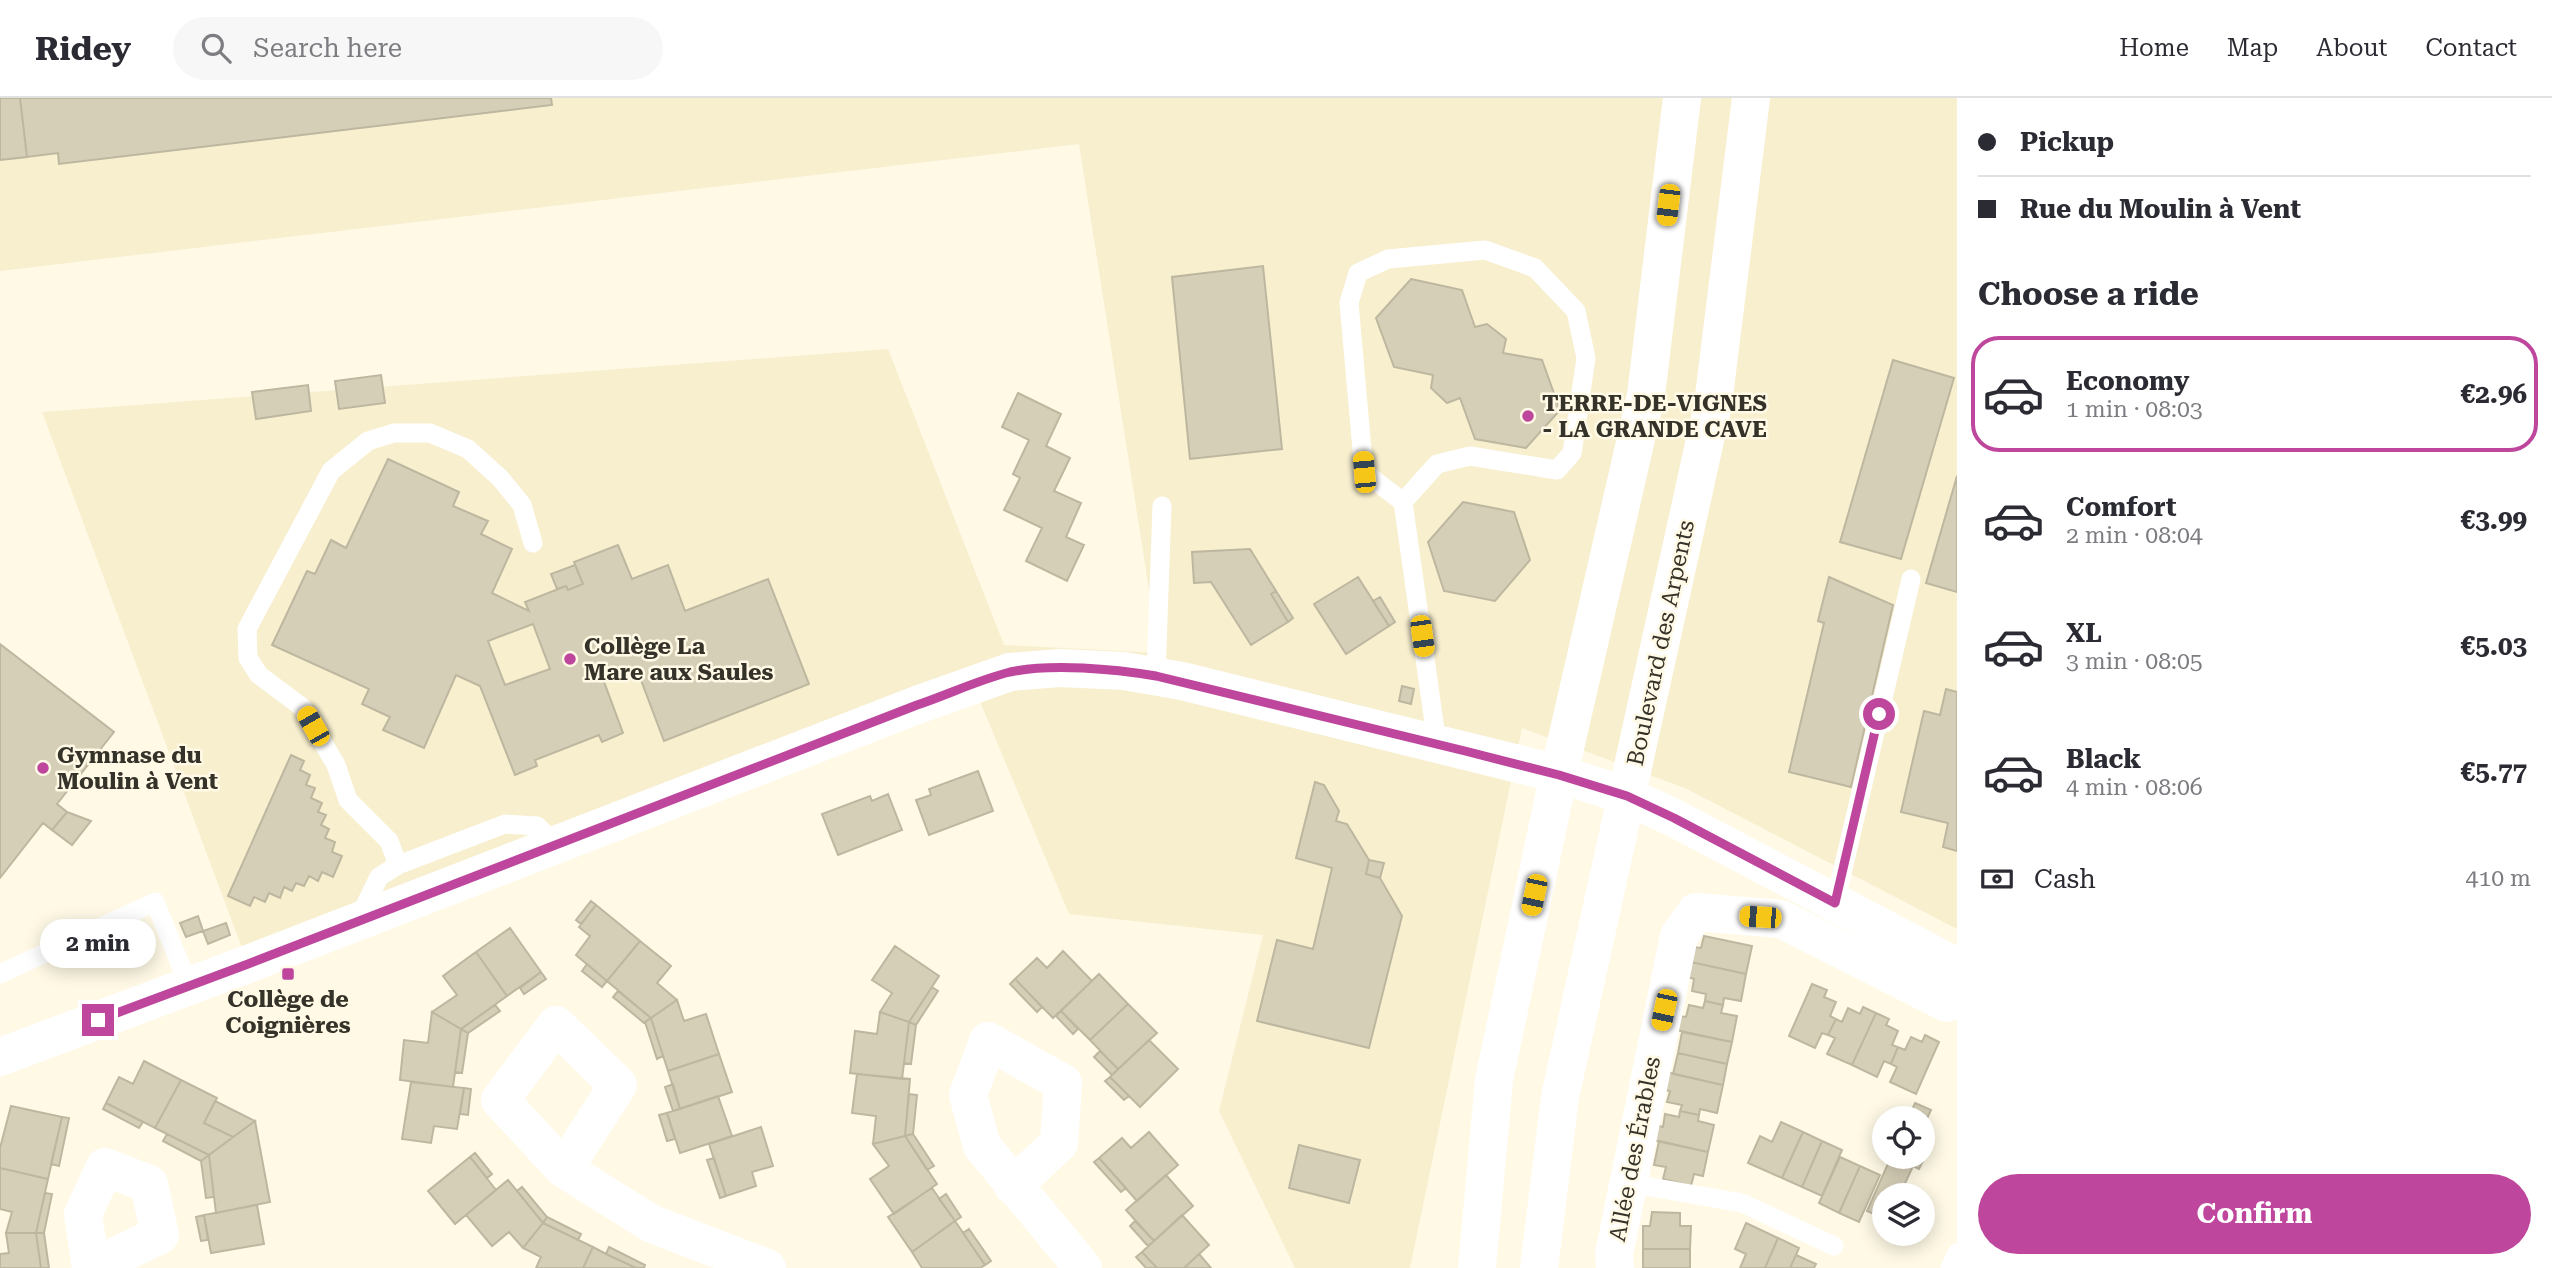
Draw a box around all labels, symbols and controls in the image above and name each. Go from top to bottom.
search box [173,17,663,80]
text: Ridey [35,29,131,68]
icon: search [197,29,235,67]
text: Search here [253,33,402,63]
text: Home [2119,34,2189,62]
text: Map [2227,34,2278,62]
text: About [2316,34,2387,62]
text: Contact [2425,34,2517,62]
text: Pickup [2020,127,2114,157]
car [1656,183,1681,227]
text: Rue du Moulin à Vent [2020,194,2301,224]
text: Choose a ride [1978,275,2199,313]
icon: car [1982,363,2045,426]
text: Economy [2066,366,2189,396]
text: €2.96 [2461,379,2527,409]
place label: TERRE-DE-VIGNES - LA GRANDE CAVE [1542,390,1767,443]
text: 1 min · 08:03 [2066,396,2203,423]
marker: TERRE-DE-VIGNES - LA GRANDE CAVE [1520,408,1536,424]
car [1352,450,1377,494]
icon: car [1982,489,2045,552]
text: Comfort [2066,492,2176,522]
text: €3.99 [2461,505,2527,535]
street label: Boulevard des Arpents [1622,518,1700,768]
text: 2 min · 08:04 [2066,522,2203,549]
car [1409,614,1436,658]
icon: car [1982,615,2045,678]
text: XL [2066,618,2102,648]
text: €5.03 [2461,631,2527,661]
place label: Collège La Mare aux Saules [584,633,774,686]
text: 3 min · 08:05 [2066,648,2203,675]
marker: Collège La Mare aux Saules [562,651,578,667]
route start [1863,698,1895,730]
car [294,703,333,749]
icon: car [1982,741,2045,804]
place label: Gymnase du Moulin à Vent [57,742,218,795]
text: Black [2066,744,2141,774]
text: €5.77 [2461,757,2527,787]
marker: Gymnase du Moulin à Vent [35,760,51,776]
text: 4 min · 08:06 [2066,774,2203,801]
icon: cash [1978,860,2016,898]
text: Cash [2034,864,2096,894]
text: 410 m [2466,865,2531,892]
car [1520,872,1549,918]
car [1739,905,1782,929]
callout: 2 min [40,918,156,968]
text: 2 min [66,930,130,957]
marker: Collège de Coignières [280,966,296,982]
place label: Collège de Coignières [225,986,351,1039]
car [1650,987,1679,1033]
route end [82,1004,114,1036]
street label: Allée des Érables [1604,1054,1666,1244]
map controls [1872,1106,1935,1246]
button: locate [1872,1106,1935,1169]
button: Confirm [1978,1174,2531,1254]
button: layers [1872,1183,1935,1246]

